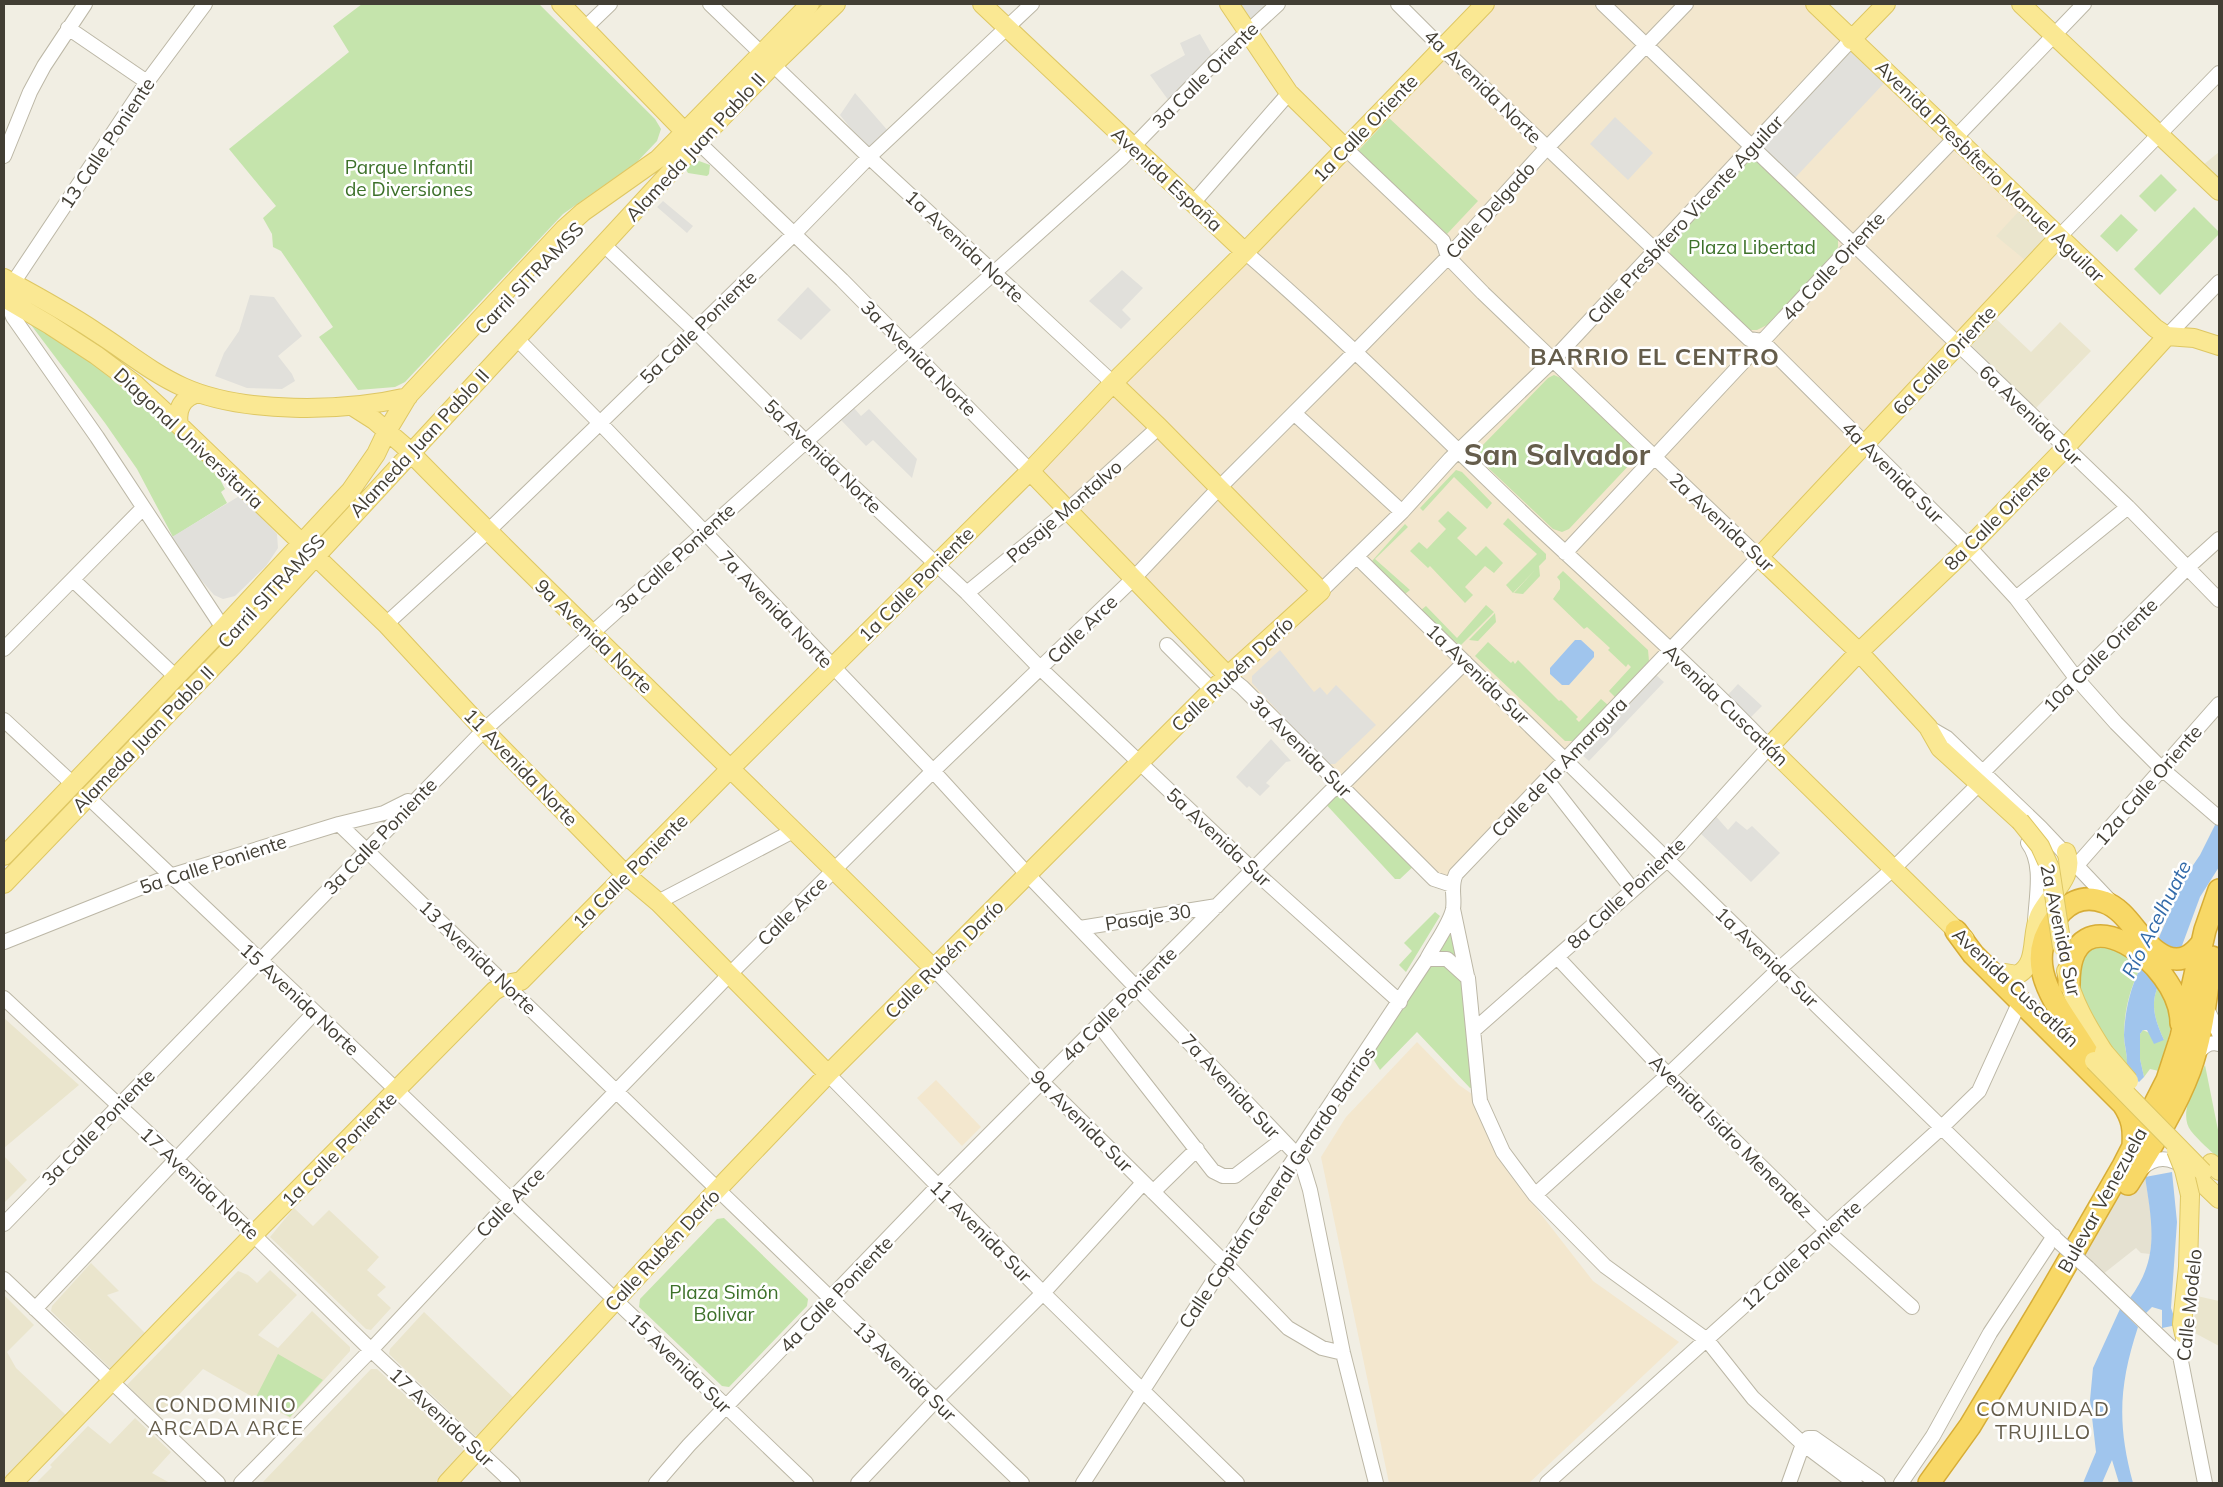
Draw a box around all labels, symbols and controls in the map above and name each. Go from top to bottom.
street label: 3a Calle Oriente [1147,17,1263,133]
street label: 4a Avenida Norte [1419,24,1547,148]
street label: Avenida Presbíterio Manuel Aguilar [1870,55,2110,287]
street label: Alameda Juan Pablo II [620,68,770,226]
street label: 1a Calle Oriente [1308,69,1422,187]
street label: 13 Calle Poniente [54,73,160,213]
street label: Calle Presbítero Vicente Aguilar [1582,110,1788,328]
street label: Avenida España [1107,121,1227,237]
park label: Parque Infantil de Diversiones [345,155,473,201]
street label: Calle Delgado [1440,156,1540,264]
street label: 1a Avenida Norte [900,185,1030,307]
street label: 4a Calle Oriente [1776,206,1890,326]
street label: Carril SITRAMSS [469,217,589,339]
park label: Plaza Libertad [1688,235,1816,259]
street label: 5a Calle Poniente [635,265,761,389]
street label: 3a Avenida Norte [856,295,982,421]
street label: 6a Calle Oriente [1887,300,2001,420]
district label: BARRIO EL CENTRO [1530,341,1780,371]
street label: 6a Avenida Sur [1974,360,2088,470]
street label: Diagonal Universitaria [109,362,269,514]
street label: Alameda Juan Pablo II [344,364,494,522]
street label: 5a Avenida Norte [759,394,887,518]
street label: 4a Avenida Sur [1837,416,1949,528]
district label: San Salvador [1464,436,1651,472]
street label: Pasaje Montalvo [1001,454,1127,568]
street label: 8a Calle Oriente [1939,459,2055,575]
street label: 2a Avenida Sur [1665,467,1779,577]
street label: 3a Calle Poniente [610,498,740,618]
street label: 1a Calle Poniente [853,521,979,647]
street label: Carril SITRAMSS [212,529,330,653]
street label: 7a Avenida Norte [714,545,838,673]
street label: 9a Avenida Norte [530,574,658,698]
street label: Calle Arce [1042,590,1122,668]
street label: 10a Calle Oriente [2038,593,2162,717]
street label: Calle Rubén Darío [1166,611,1298,737]
street label: 1a Avenida Sur [1421,619,1535,729]
street label: Avenida Cuscatlán [1658,639,1794,771]
street label: Alameda Juan Pablo II [67,661,219,817]
street label: 3a Avenida Sur [1245,690,1357,802]
street label: Calle de la Amargura [1486,692,1632,842]
street label: 11 Avenida Norte [459,703,583,831]
street label: 12a Calle Oriente [2089,720,2207,850]
street label: 3a Calle Poniente [318,773,442,899]
street label: 5a Avenida Sur [1162,782,1276,892]
street label: 1a Calle Poniente [567,808,693,934]
street label: 5a Calle Poniente [137,829,289,899]
street label: 8a Calle Poniente [1562,832,1690,954]
water label: Río Acelhuate [2116,856,2196,982]
street label: 2a Avenida Sur [2035,862,2087,998]
street label: Calle Arce [752,871,832,951]
street label: 13 Avenida Norte [414,895,542,1019]
street label: Calle Rubén Darío [880,895,1008,1023]
street label: Pasaje 30 [1103,898,1193,936]
street label: 1a Avenida Sur [1710,902,1824,1012]
street label: Avenida Cuscatlán [1948,922,2084,1052]
street label: 15 Avenida Norte [235,938,365,1060]
street label: 4a Calle Poniente [1056,941,1182,1067]
street label: 7a Avenida Sur [1176,1029,1286,1143]
street label: Calle Capitán General Gerardo Barrios [1173,1041,1381,1333]
street label: Avenida Isidro Menendez [1644,1049,1818,1223]
street label: 3a Calle Poniente [36,1064,160,1190]
street label: 9a Avenida Sur [1026,1065,1138,1177]
street label: 1a Calle Poniente [276,1086,402,1212]
street label: 17 Avenida Norte [135,1122,265,1244]
street label: Bulevar Venezuela [2052,1123,2152,1277]
street label: Calle Arce [471,1162,549,1242]
street label: 11 Avenida Sur [925,1175,1037,1287]
street label: Calle Rubén Darío [599,1184,725,1316]
street label: 12 Calle Poniente [1736,1195,1866,1315]
street label: 4a Calle Poniente [774,1231,898,1357]
street label: Calle Modelo [2171,1248,2207,1362]
park label: Plaza Simón Bolivar [669,1280,779,1326]
street label: 15 Avenida Sur [623,1308,737,1418]
street label: 13 Avenida Sur [848,1316,962,1426]
street label: 17 Avenida Sur [385,1362,499,1472]
district label: CONDOMINIO ARCADA ARCE [148,1392,304,1440]
district label: COMUNIDAD TRUJILLO [1976,1396,2110,1444]

